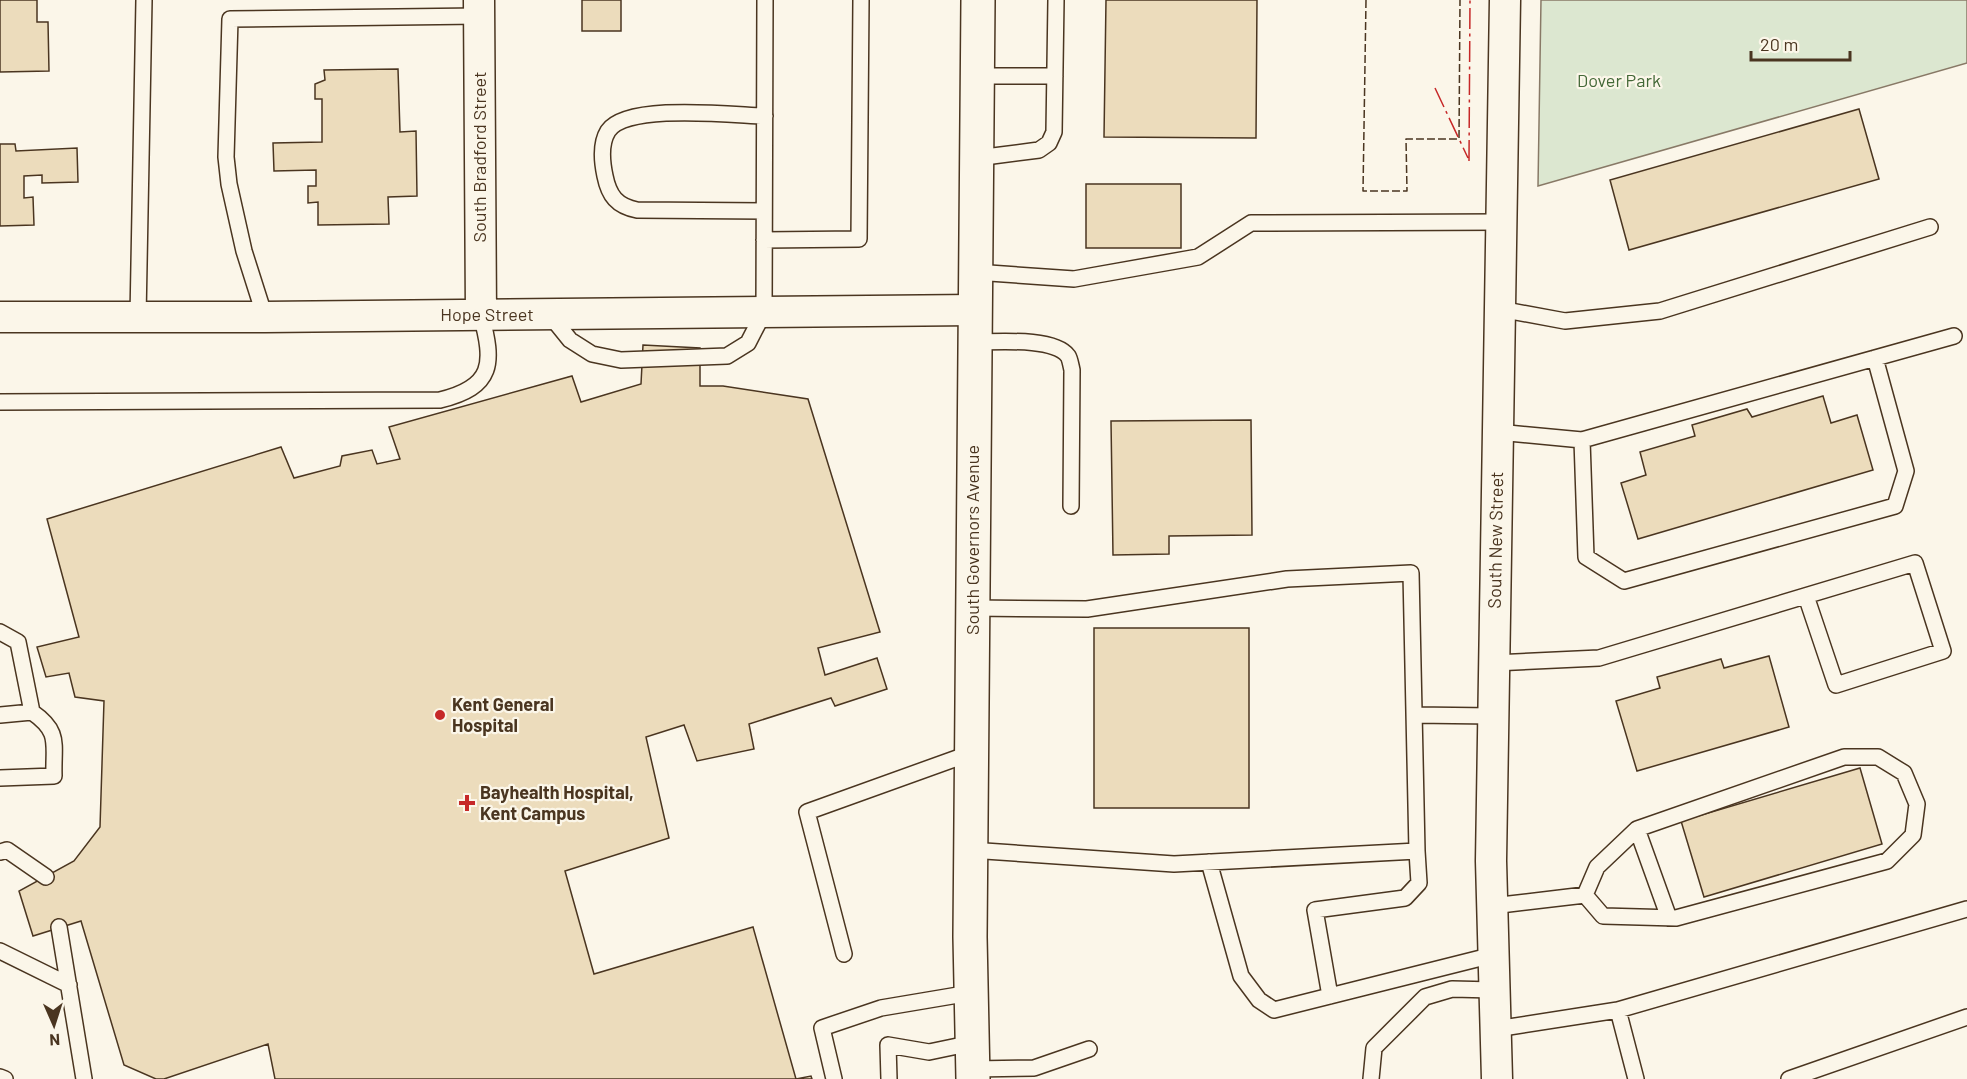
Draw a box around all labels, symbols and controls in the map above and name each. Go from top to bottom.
scale bar [1751,24,1850,62]
text: 20 m [1760,33,1798,55]
park label: Dover Park [1577,69,1661,91]
street label: South Bradford Street [468,71,490,243]
street label: Hope Street [440,303,534,325]
street label: South Governors Avenue [961,445,983,635]
street label: South New Street [1483,471,1507,609]
place label: Kent General Hospital [452,693,554,736]
marker: Kent General Hospital [433,708,447,722]
place label: Bayhealth Hospital, Kent Campus [480,781,634,824]
marker: Bayhealth Hospital, Kent Campus [458,794,476,812]
north arrow [24,995,84,1055]
text: N [49,1031,61,1050]

